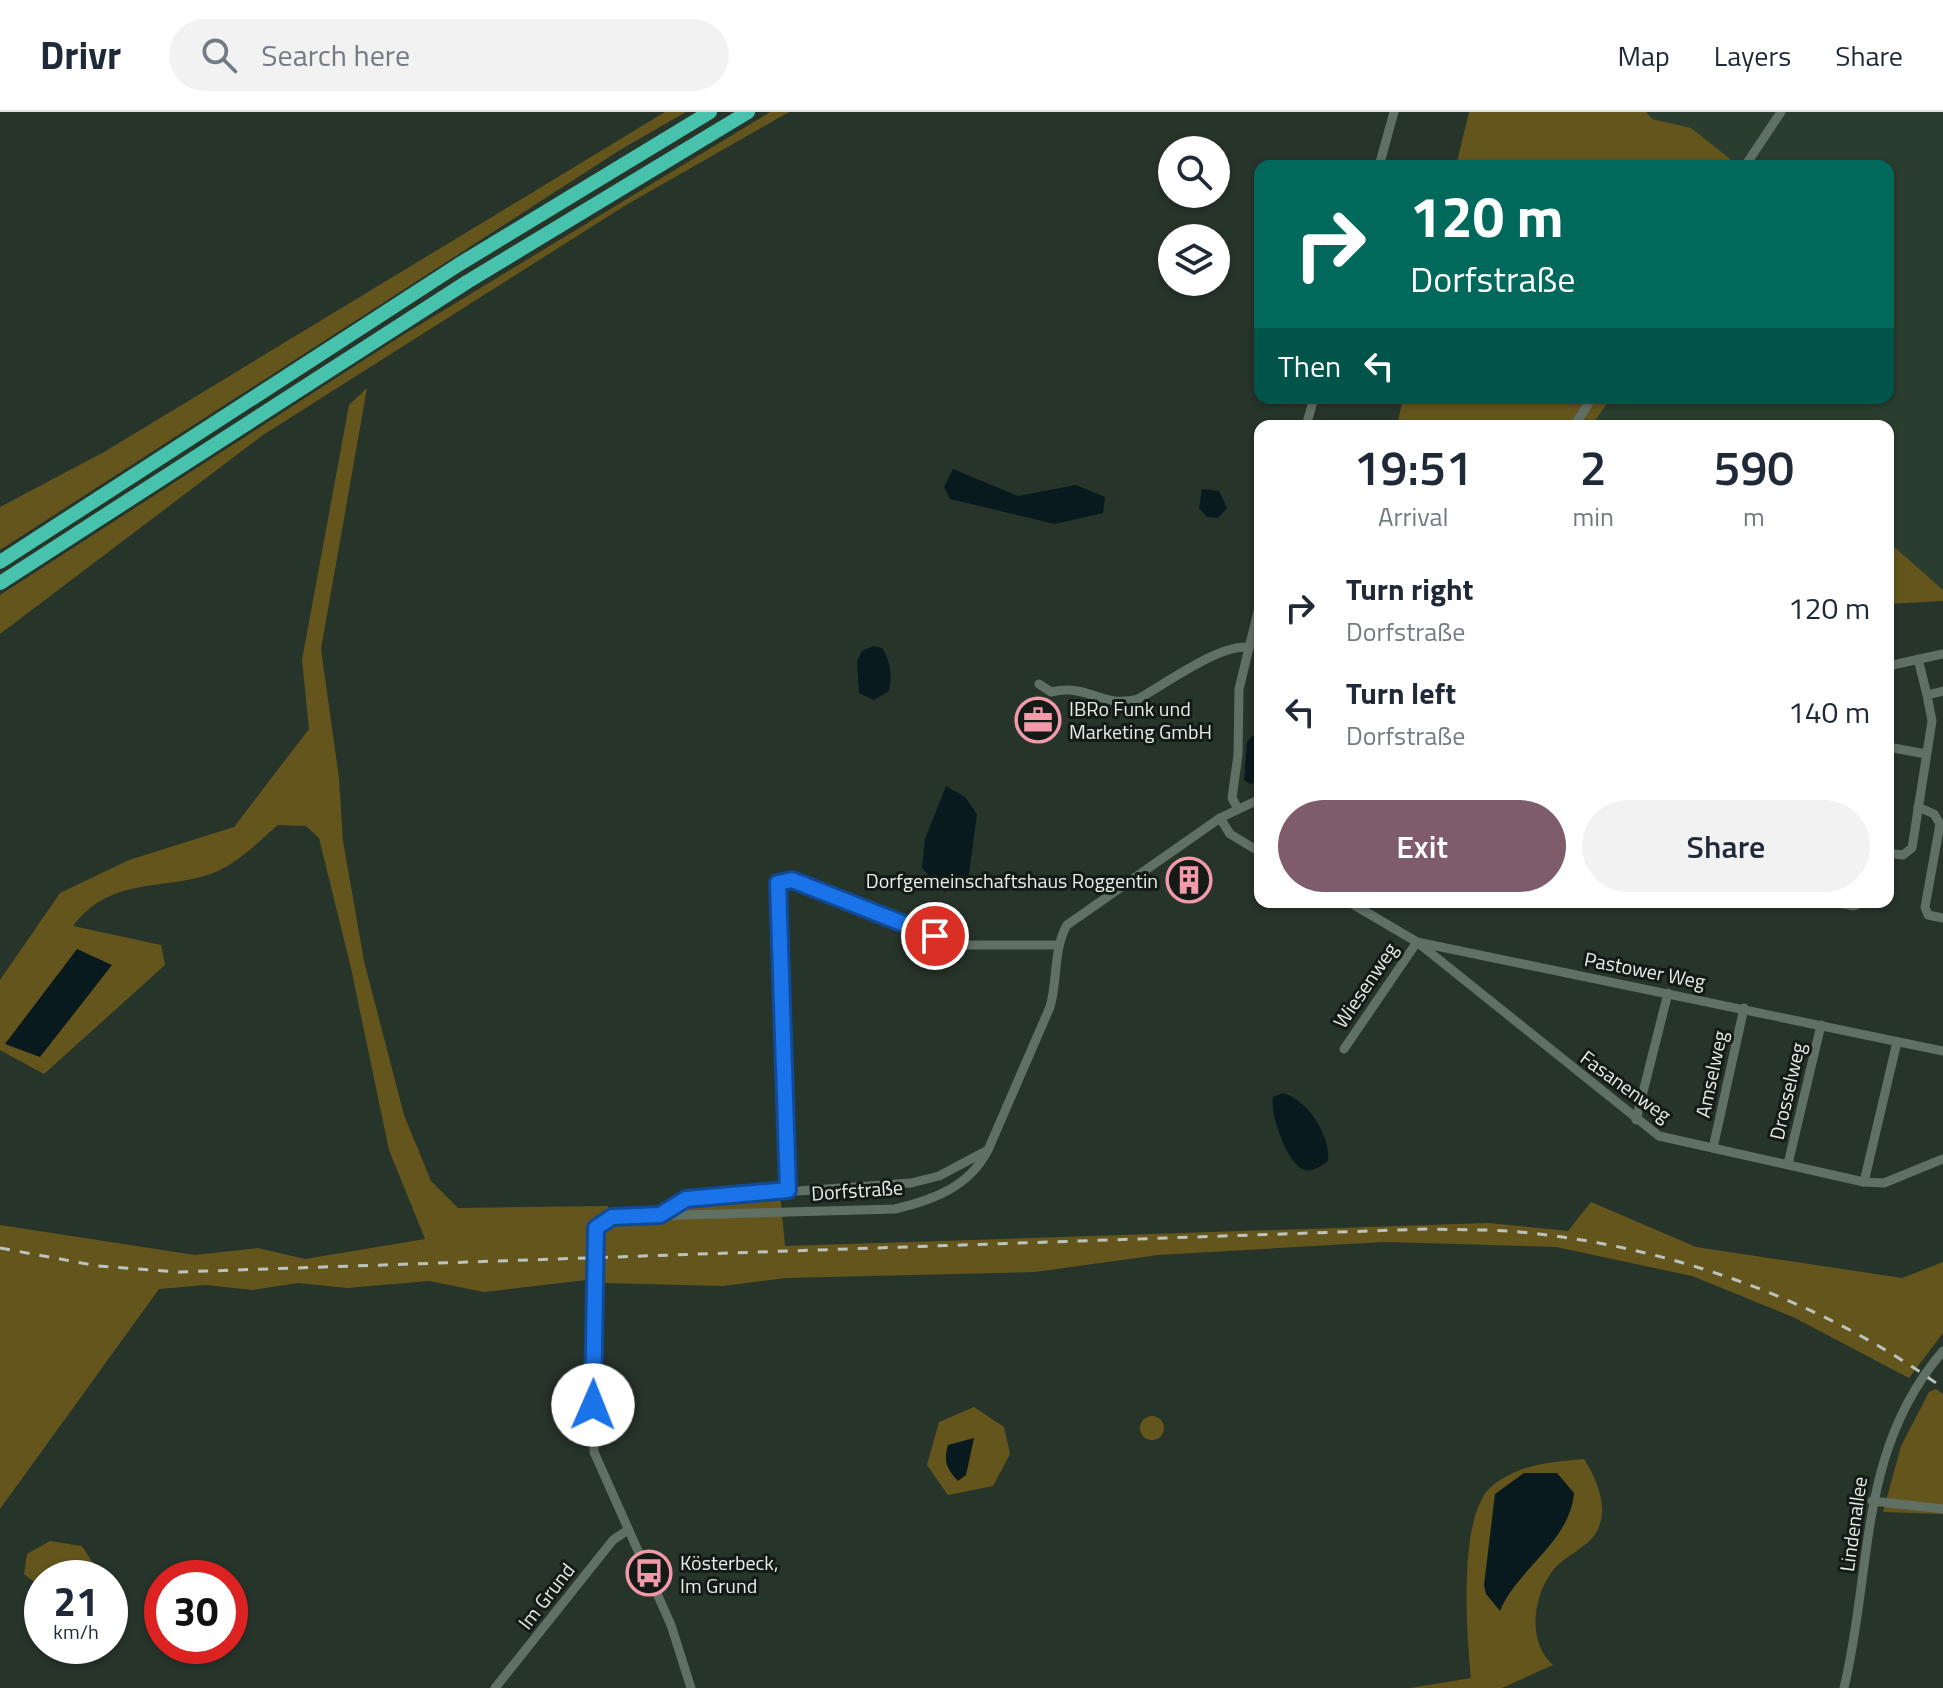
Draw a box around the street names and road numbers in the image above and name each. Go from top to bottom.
street label: Wiesenweg [1325,936,1405,1034]
street label: Pastower Weg [1582,943,1708,997]
street label: Amselweg [1687,1028,1735,1120]
street label: Drosselweg [1761,1039,1813,1143]
street label: Fasanenweg [1574,1042,1678,1130]
street label: Dorfstraße [810,1171,904,1209]
street label: Lindenallee [1831,1475,1875,1573]
street label: Im Grund [510,1556,582,1636]

